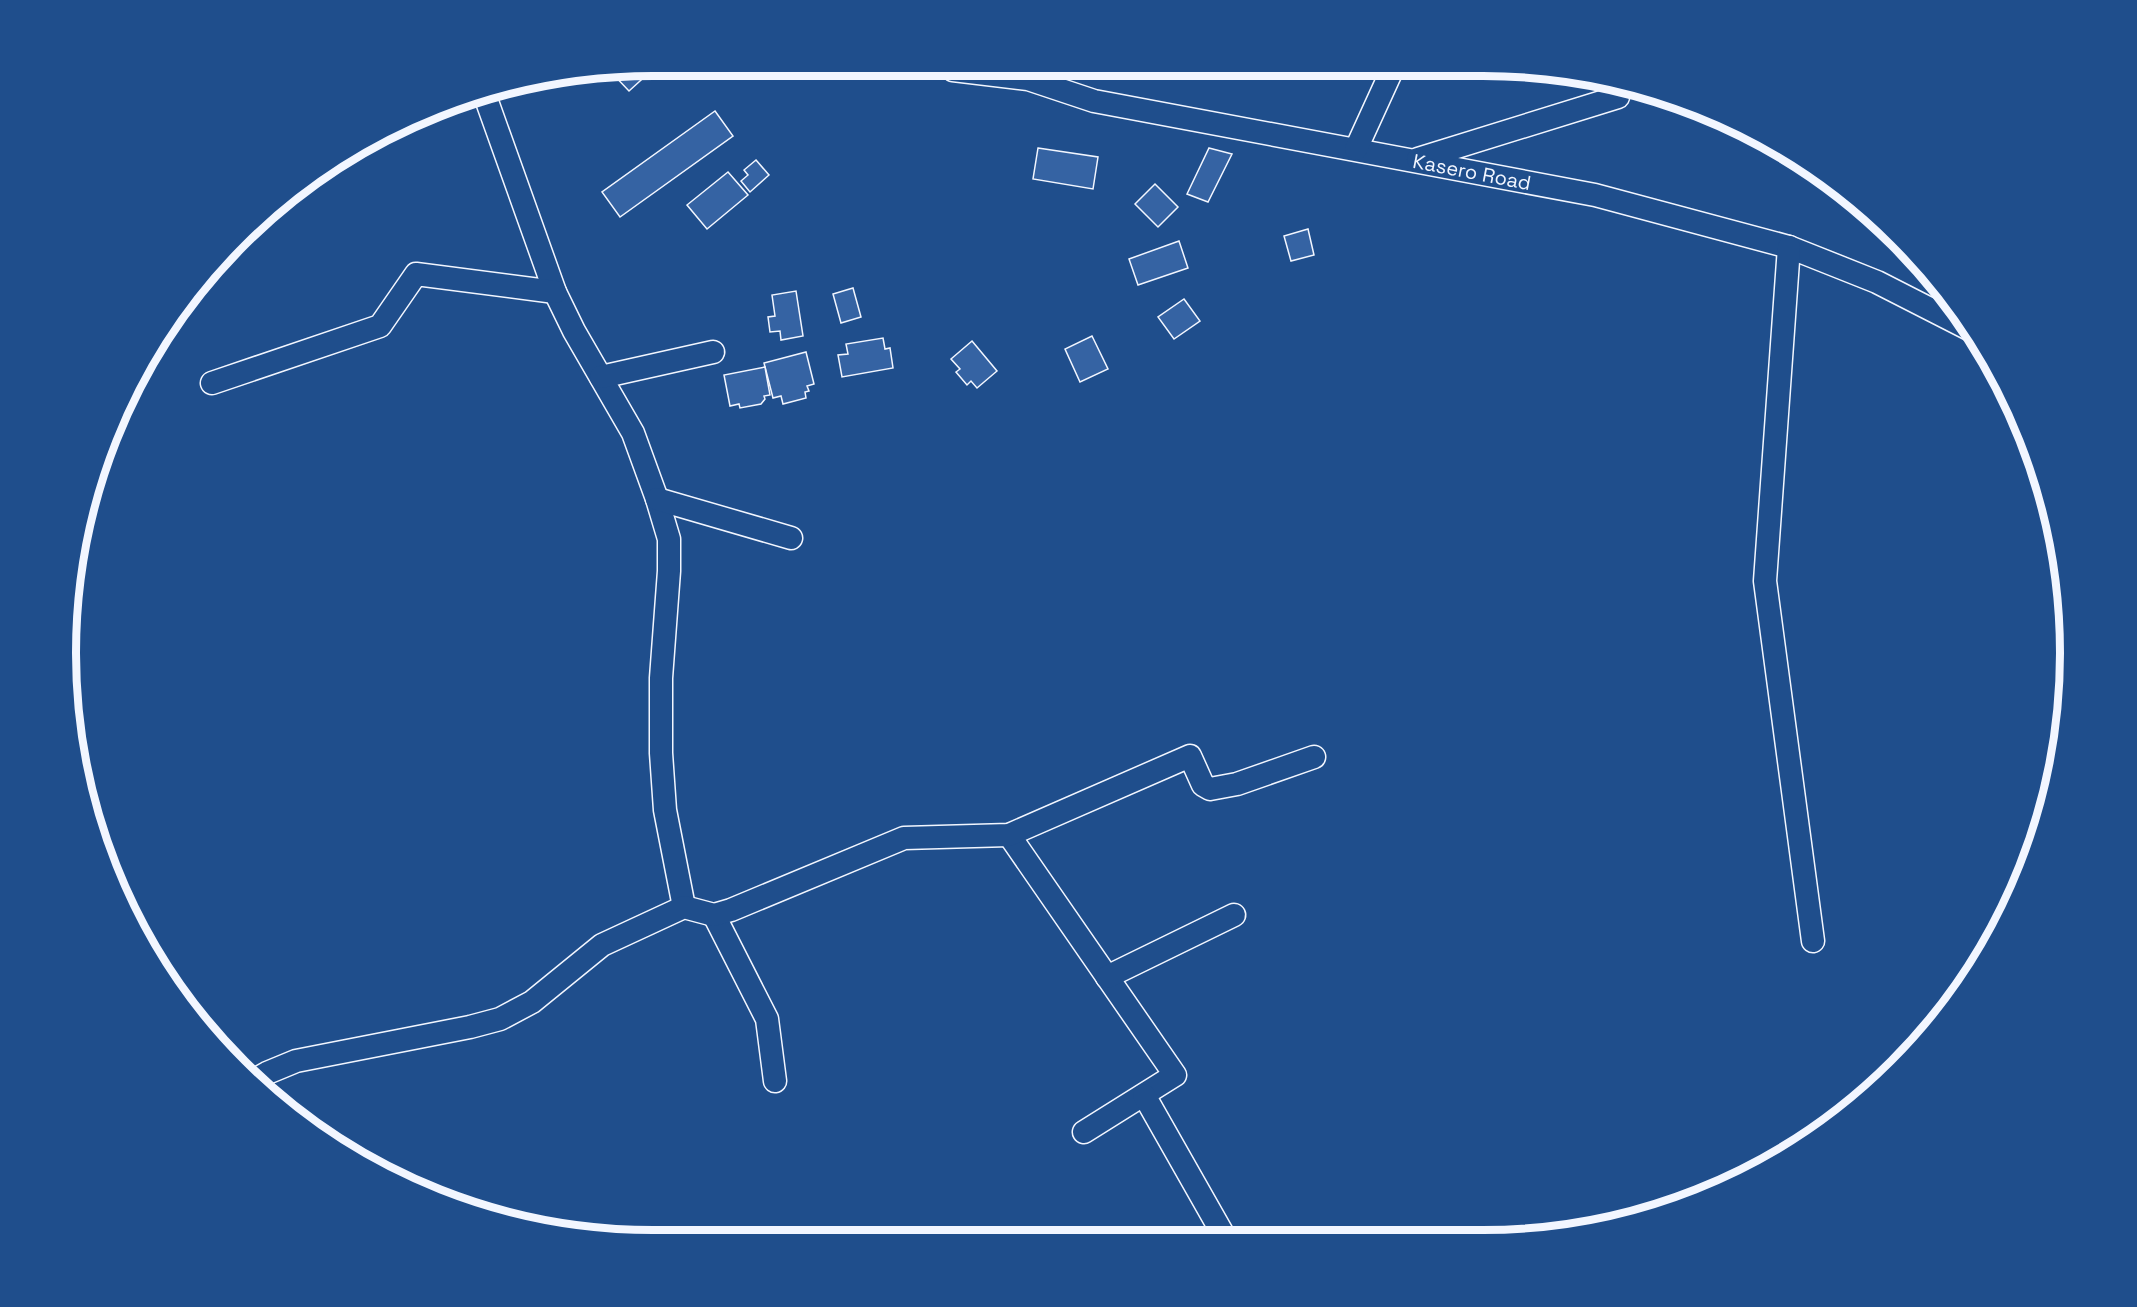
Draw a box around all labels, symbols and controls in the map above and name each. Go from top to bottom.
street label: Kasero Road [1411,148,1533,196]

